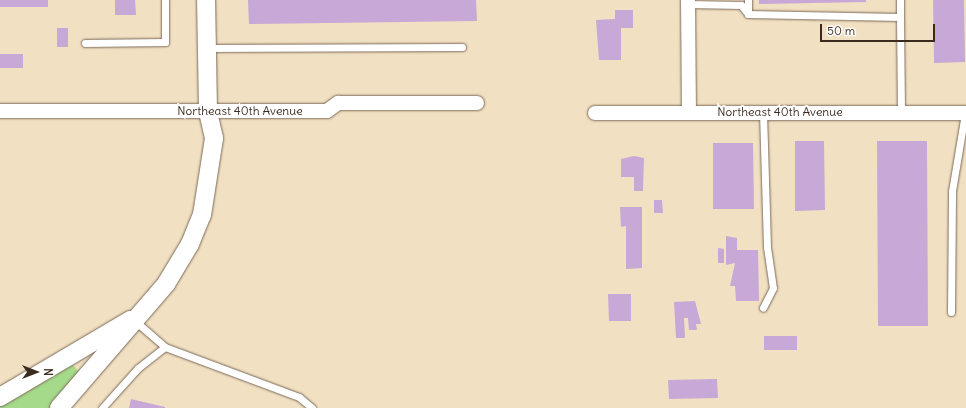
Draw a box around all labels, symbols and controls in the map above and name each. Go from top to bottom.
scale bar [822,16,937,42]
text: 50 m [827,23,855,38]
street label: Northeast 40th Avenue [177,104,303,118]
street label: Northeast 40th Avenue [717,105,843,119]
north arrow [16,352,56,392]
text: N [41,368,55,376]

